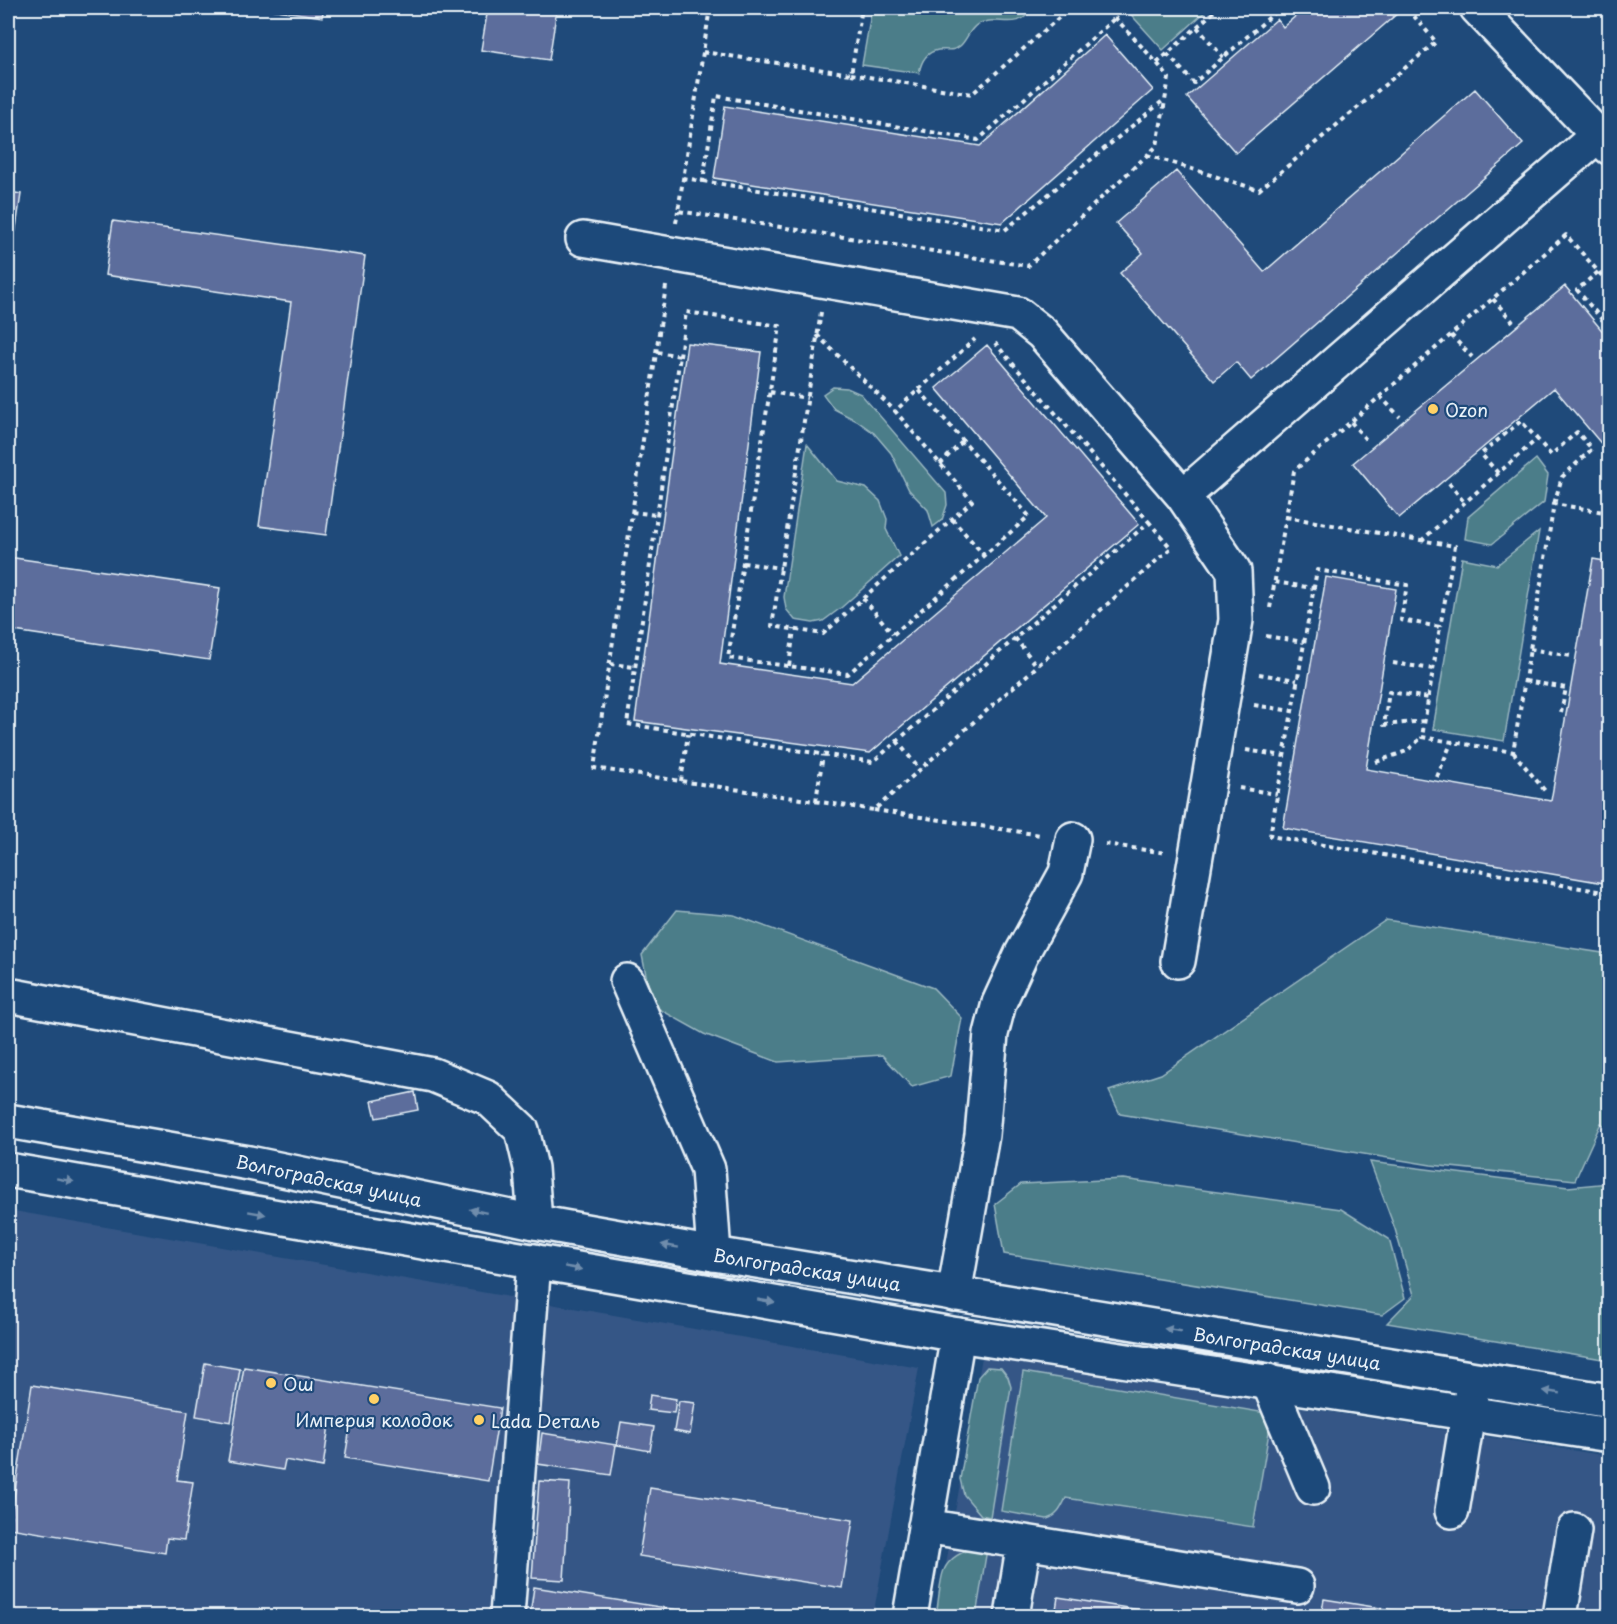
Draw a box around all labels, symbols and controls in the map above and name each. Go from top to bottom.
place label: Ozon [1445,396,1488,423]
marker: Ozon [1426,402,1440,416]
street label: Волгоградская улица [233,1147,425,1213]
one-way arrow [56,1175,75,1184]
one-way arrow [468,1206,487,1215]
one-way arrow [248,1209,267,1218]
one-way arrow [660,1241,679,1250]
street label: Волгоградская улица [711,1241,903,1297]
one-way arrow [564,1264,583,1273]
one-way arrow [756,1297,775,1306]
street label: Волгоградская улица [1191,1320,1383,1376]
one-way arrow [1163,1325,1182,1334]
place label: Ош [283,1370,314,1397]
marker: Ош [264,1376,278,1390]
one-way arrow [1542,1387,1561,1396]
marker: Империя колодок [367,1392,381,1406]
place label: Империя колодок [295,1406,453,1433]
place label: Lada Dеталь [491,1407,600,1434]
marker: Lada Dеталь [472,1413,486,1427]

